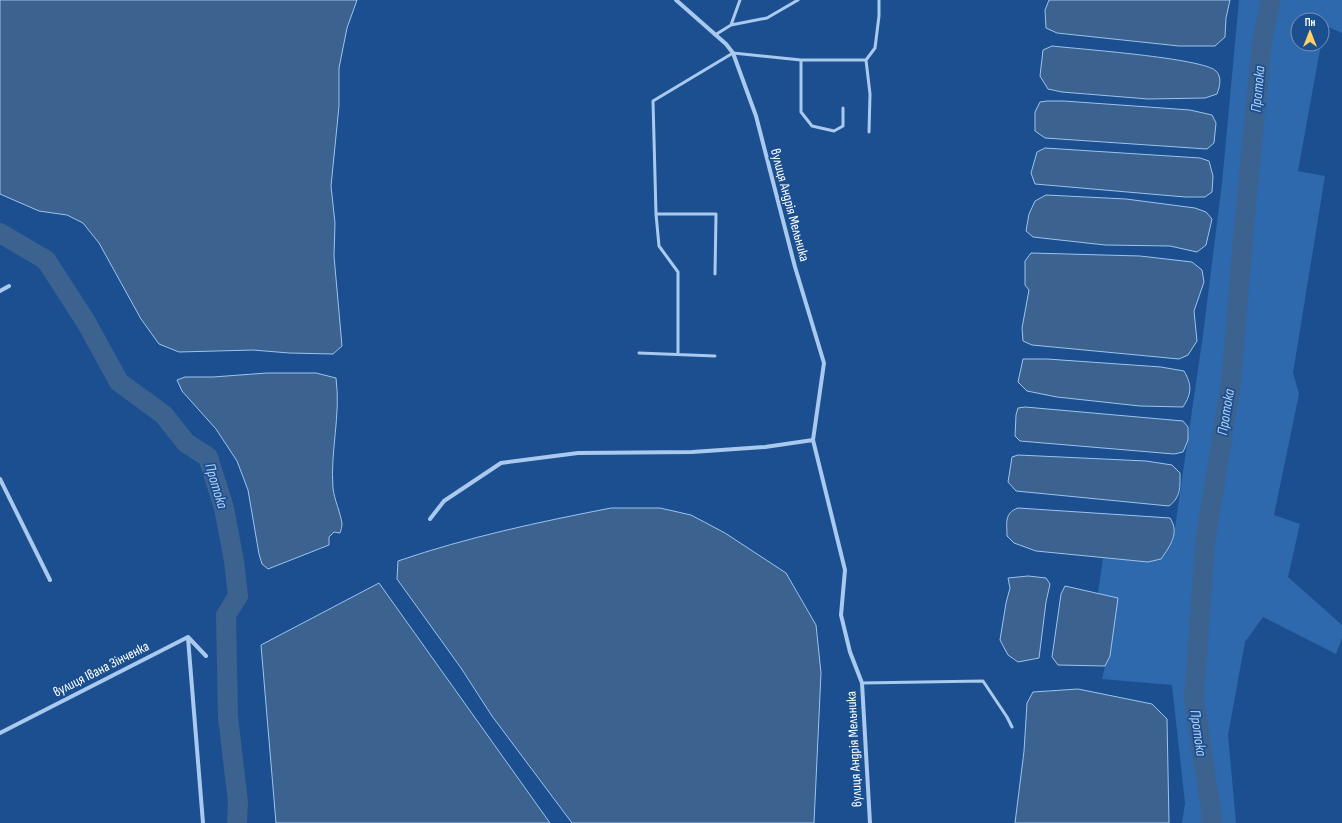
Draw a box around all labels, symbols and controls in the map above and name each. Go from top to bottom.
north arrow [1290,12,1330,52]
text: Пн [1305,16,1316,29]
water label: Протока [1247,65,1269,113]
street label: вулиця Андрія Мельника [767,147,813,263]
water label: Протока [1213,387,1239,437]
water label: Протока [200,461,232,511]
street label: вулиця Івана Зінченка [50,638,152,700]
street label: вулиця Андрія Мельника [842,691,866,807]
water label: Протока [1185,709,1211,757]

